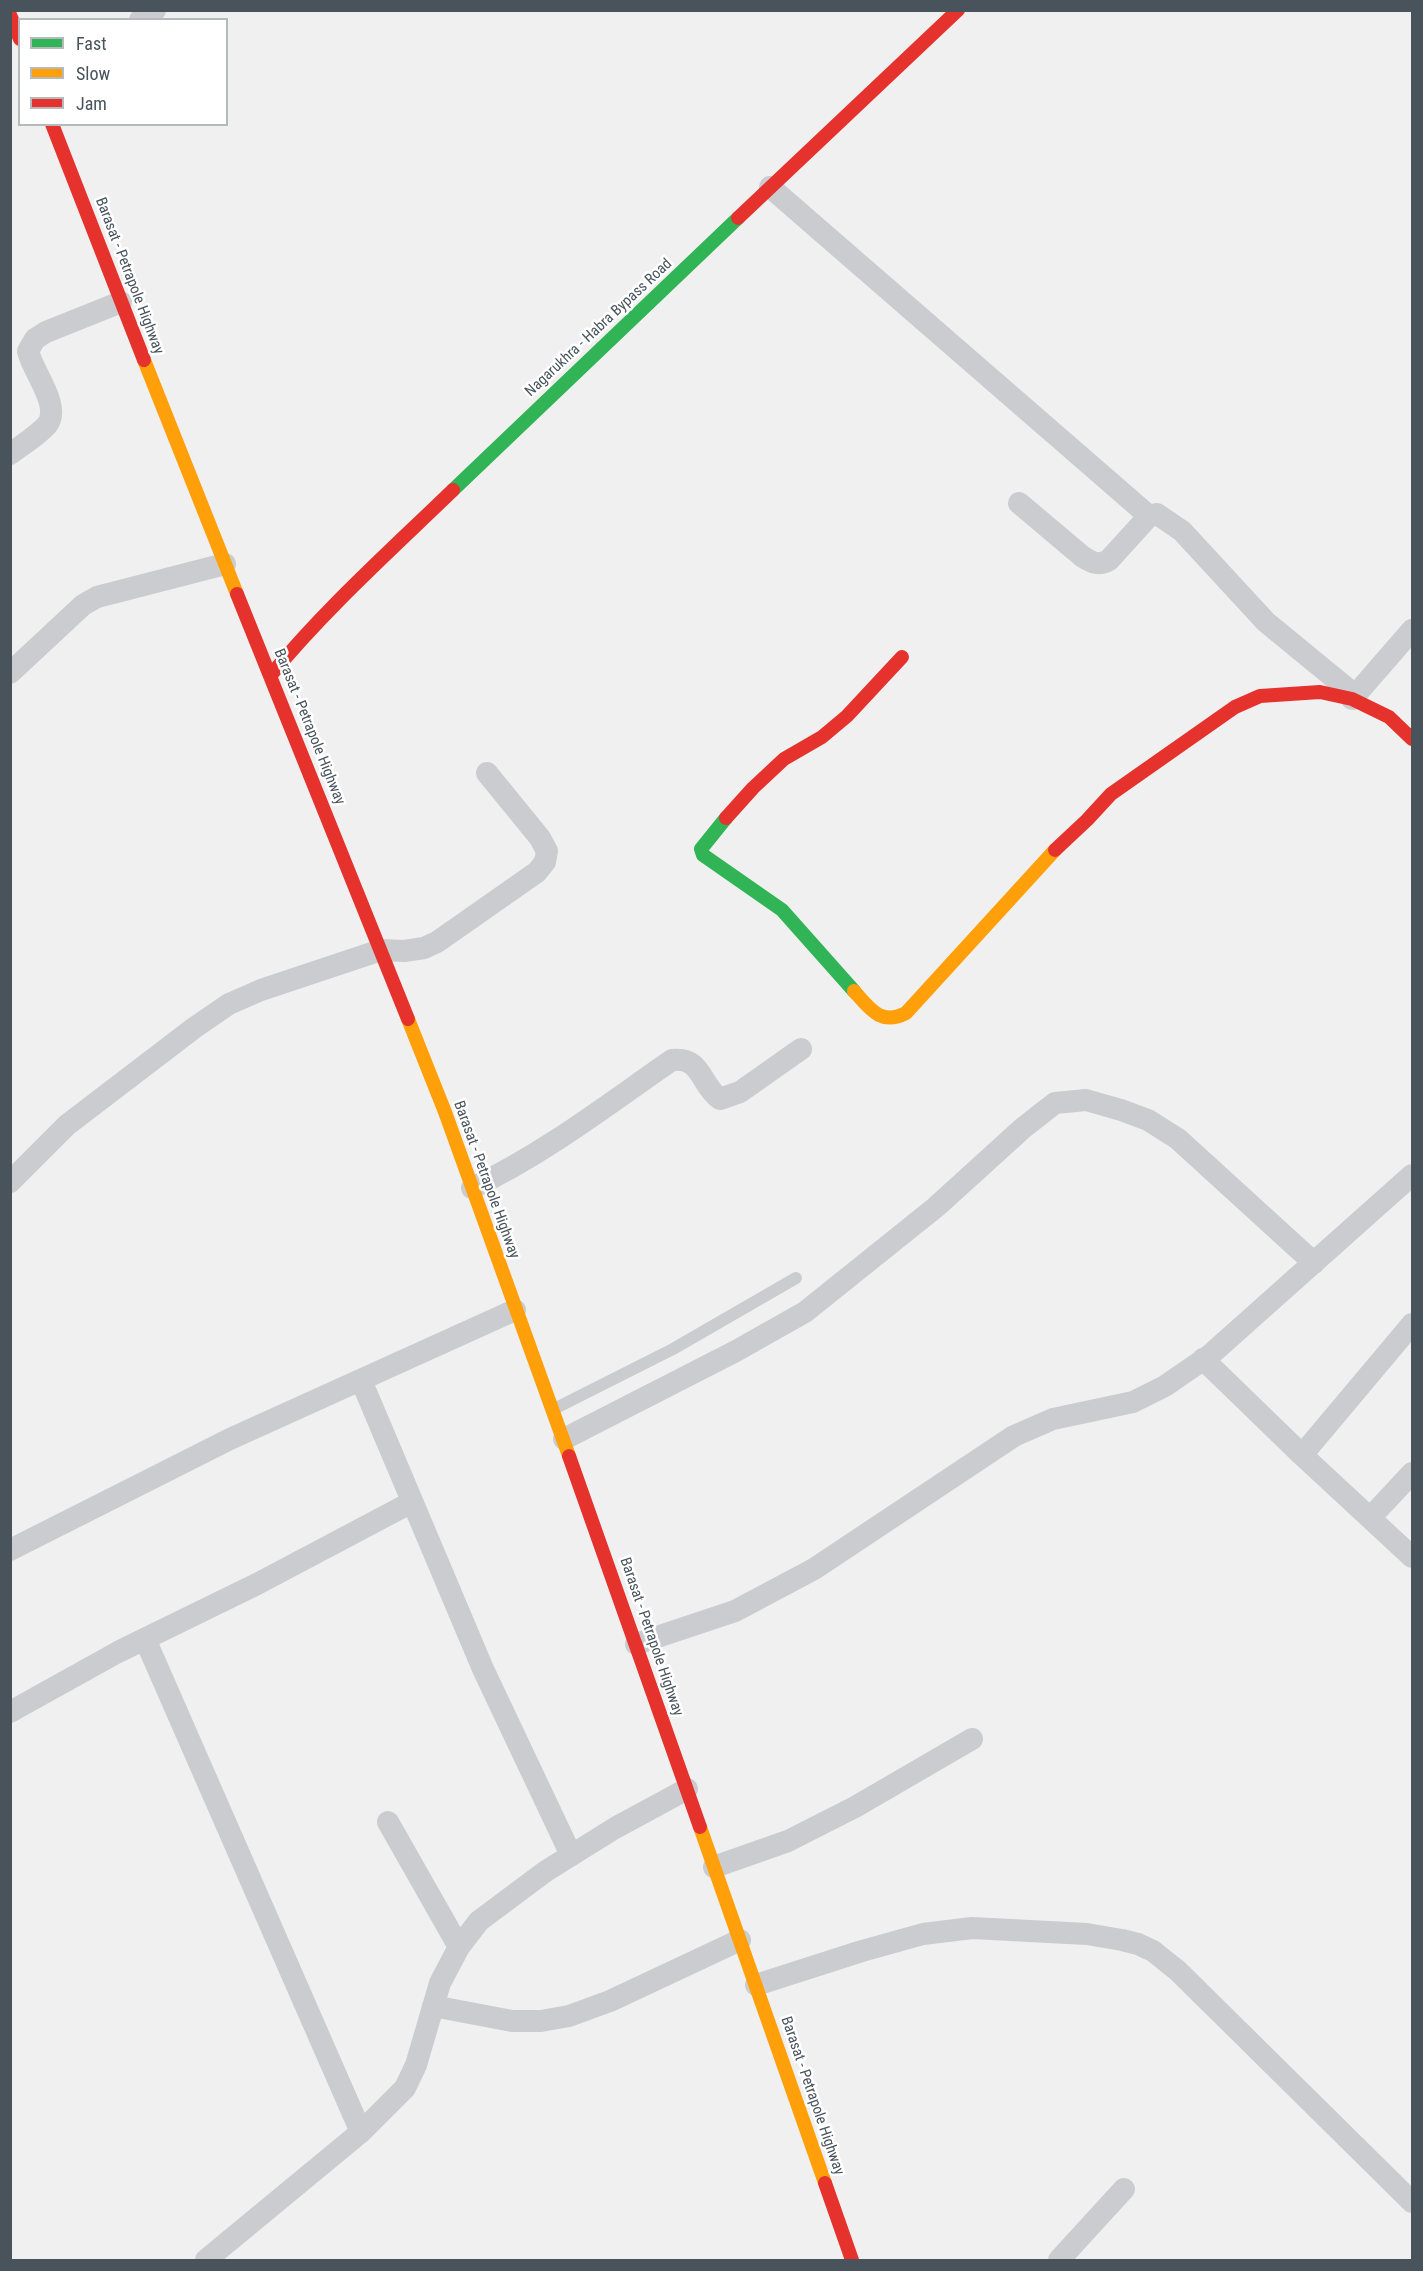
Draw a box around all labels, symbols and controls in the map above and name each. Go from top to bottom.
legend [18,18,228,126]
text: Fast [76,33,107,54]
text: Slow [76,63,110,84]
text: Jam [76,93,107,114]
street label: Barasat - Petrapole Highway [91,195,167,357]
street label: Nagarukhra - Habra Bypass Road [522,255,676,401]
street label: Barasat - Petrapole Highway [269,647,349,807]
street label: Barasat - Petrapole Highway [449,1099,523,1261]
street label: Barasat - Petrapole Highway [615,1555,687,1719]
street label: Barasat - Petrapole Highway [776,2014,848,2178]

